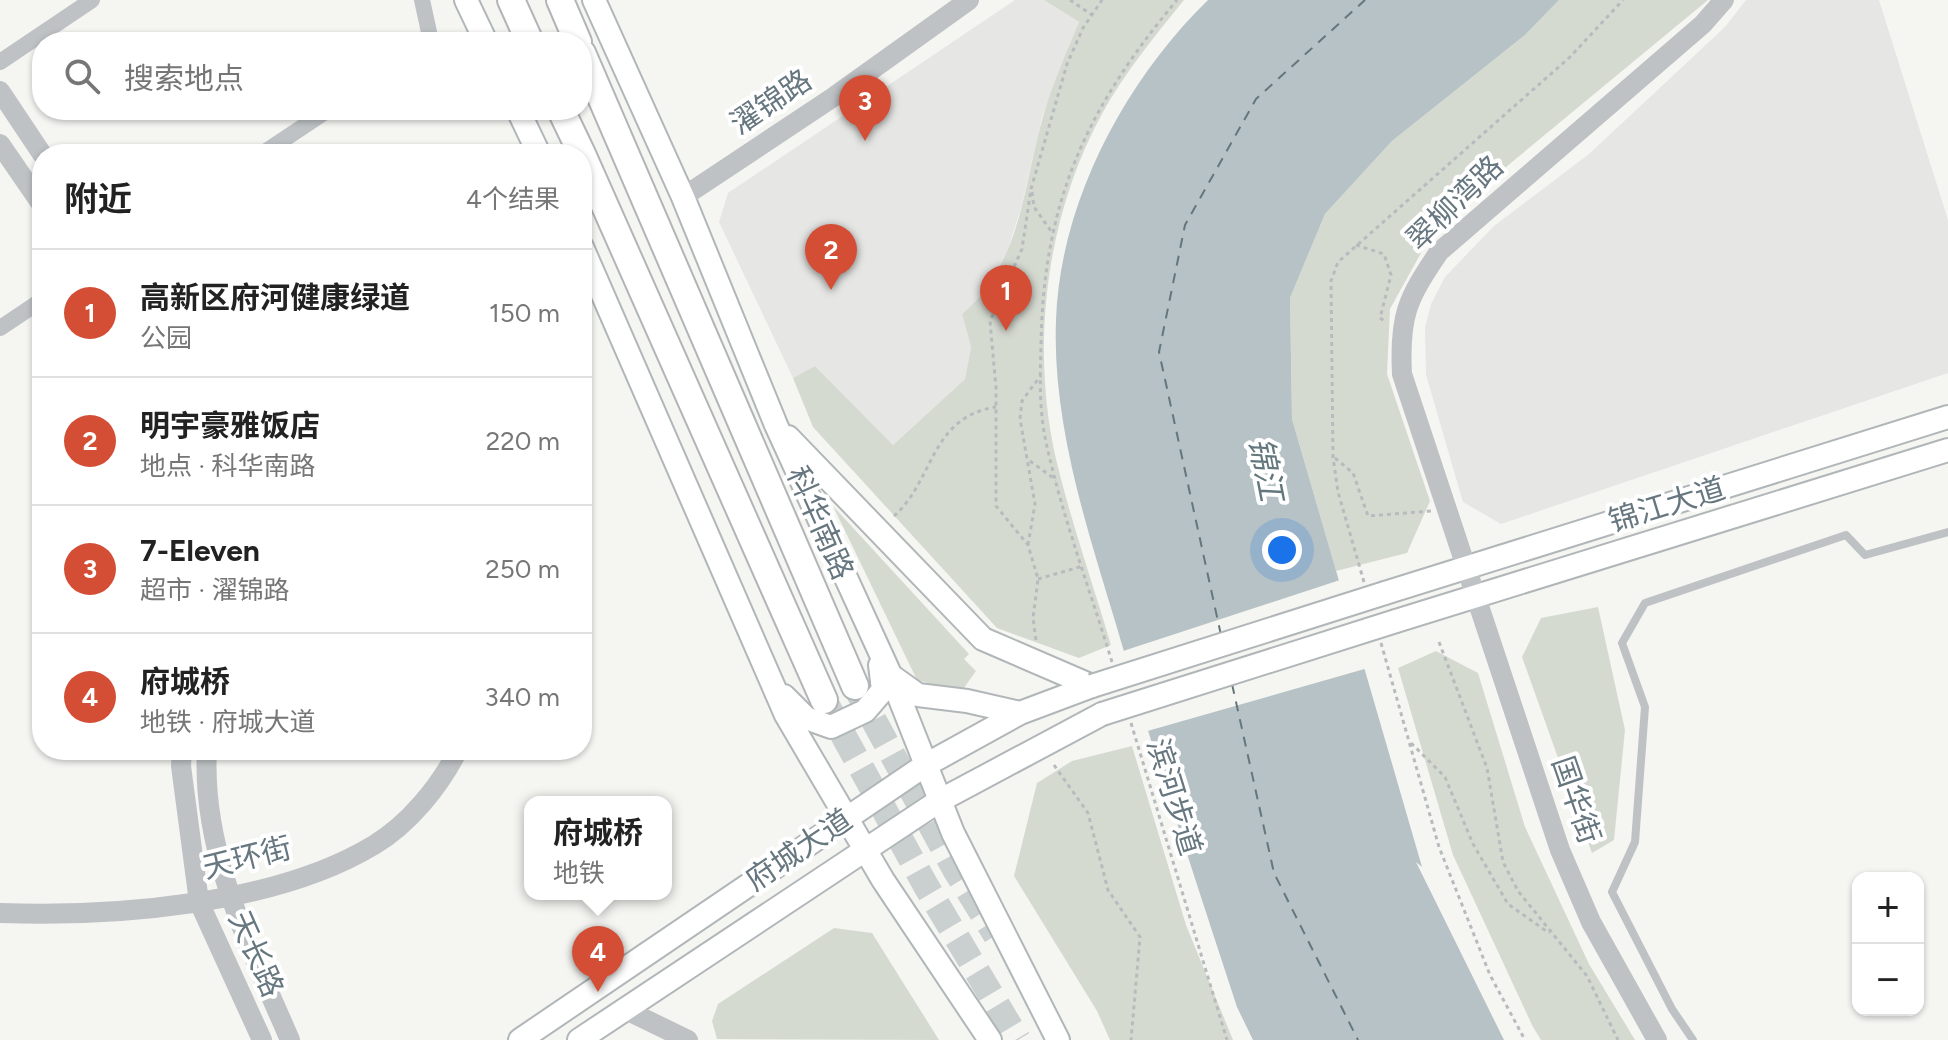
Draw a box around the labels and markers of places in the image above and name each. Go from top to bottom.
pin: 3 [839,75,891,141]
pin: 2 [805,224,857,290]
pin: 1 [980,265,1032,331]
pin: 4 [572,926,624,992]

